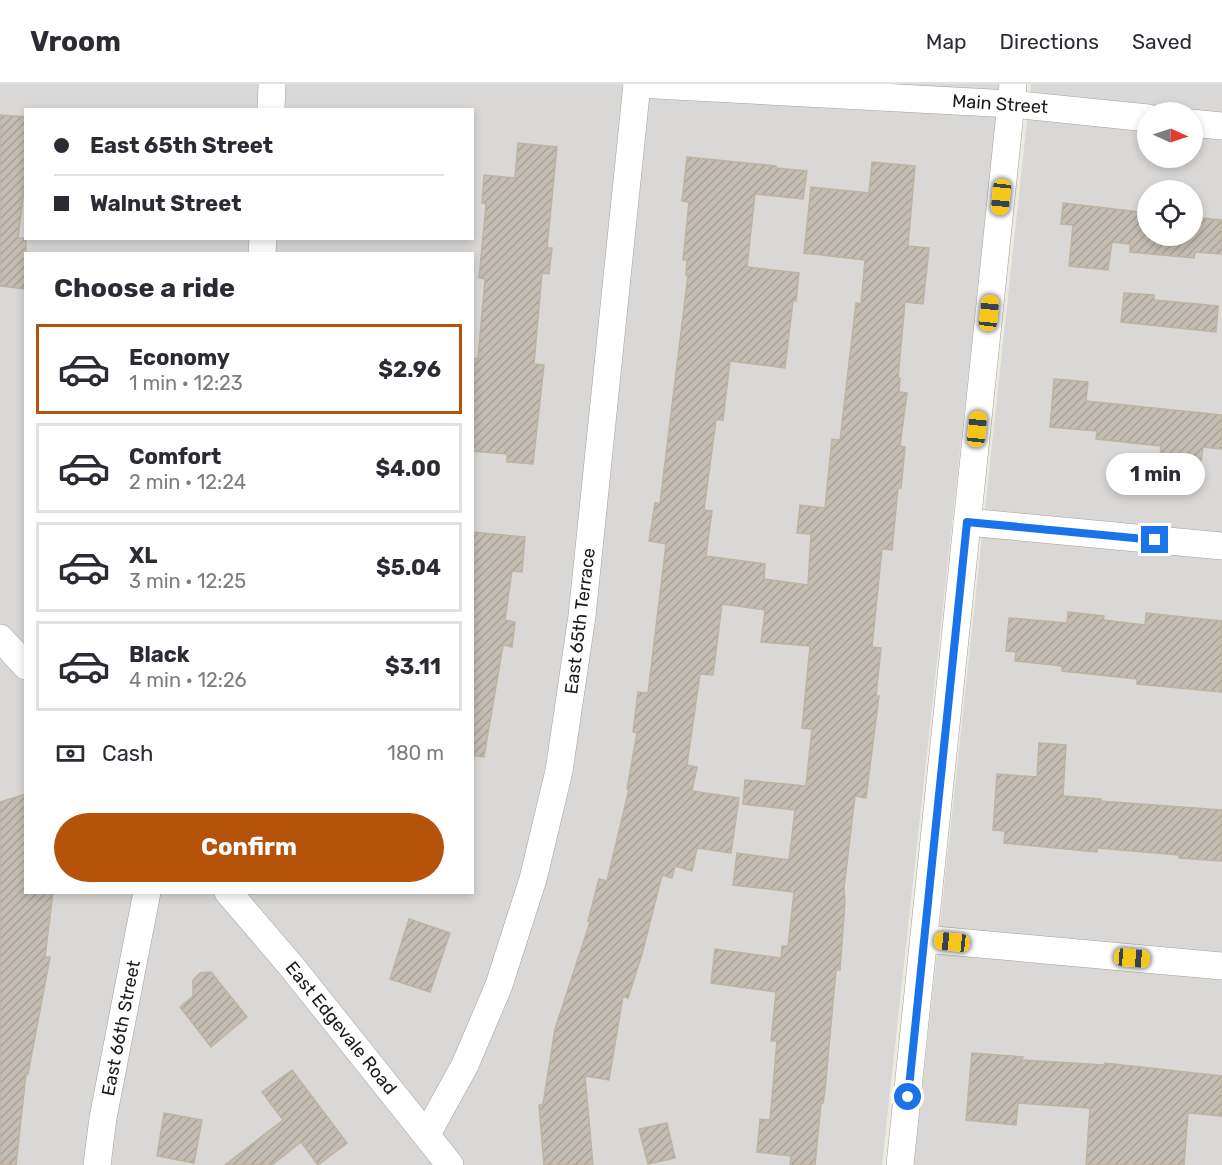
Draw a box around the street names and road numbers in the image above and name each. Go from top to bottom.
street label: Main Street [951,90,1049,118]
street label: East 65th Terrace [560,547,600,695]
street label: East Edgevale Road [281,957,401,1099]
street label: East 66th Street [97,958,145,1098]

